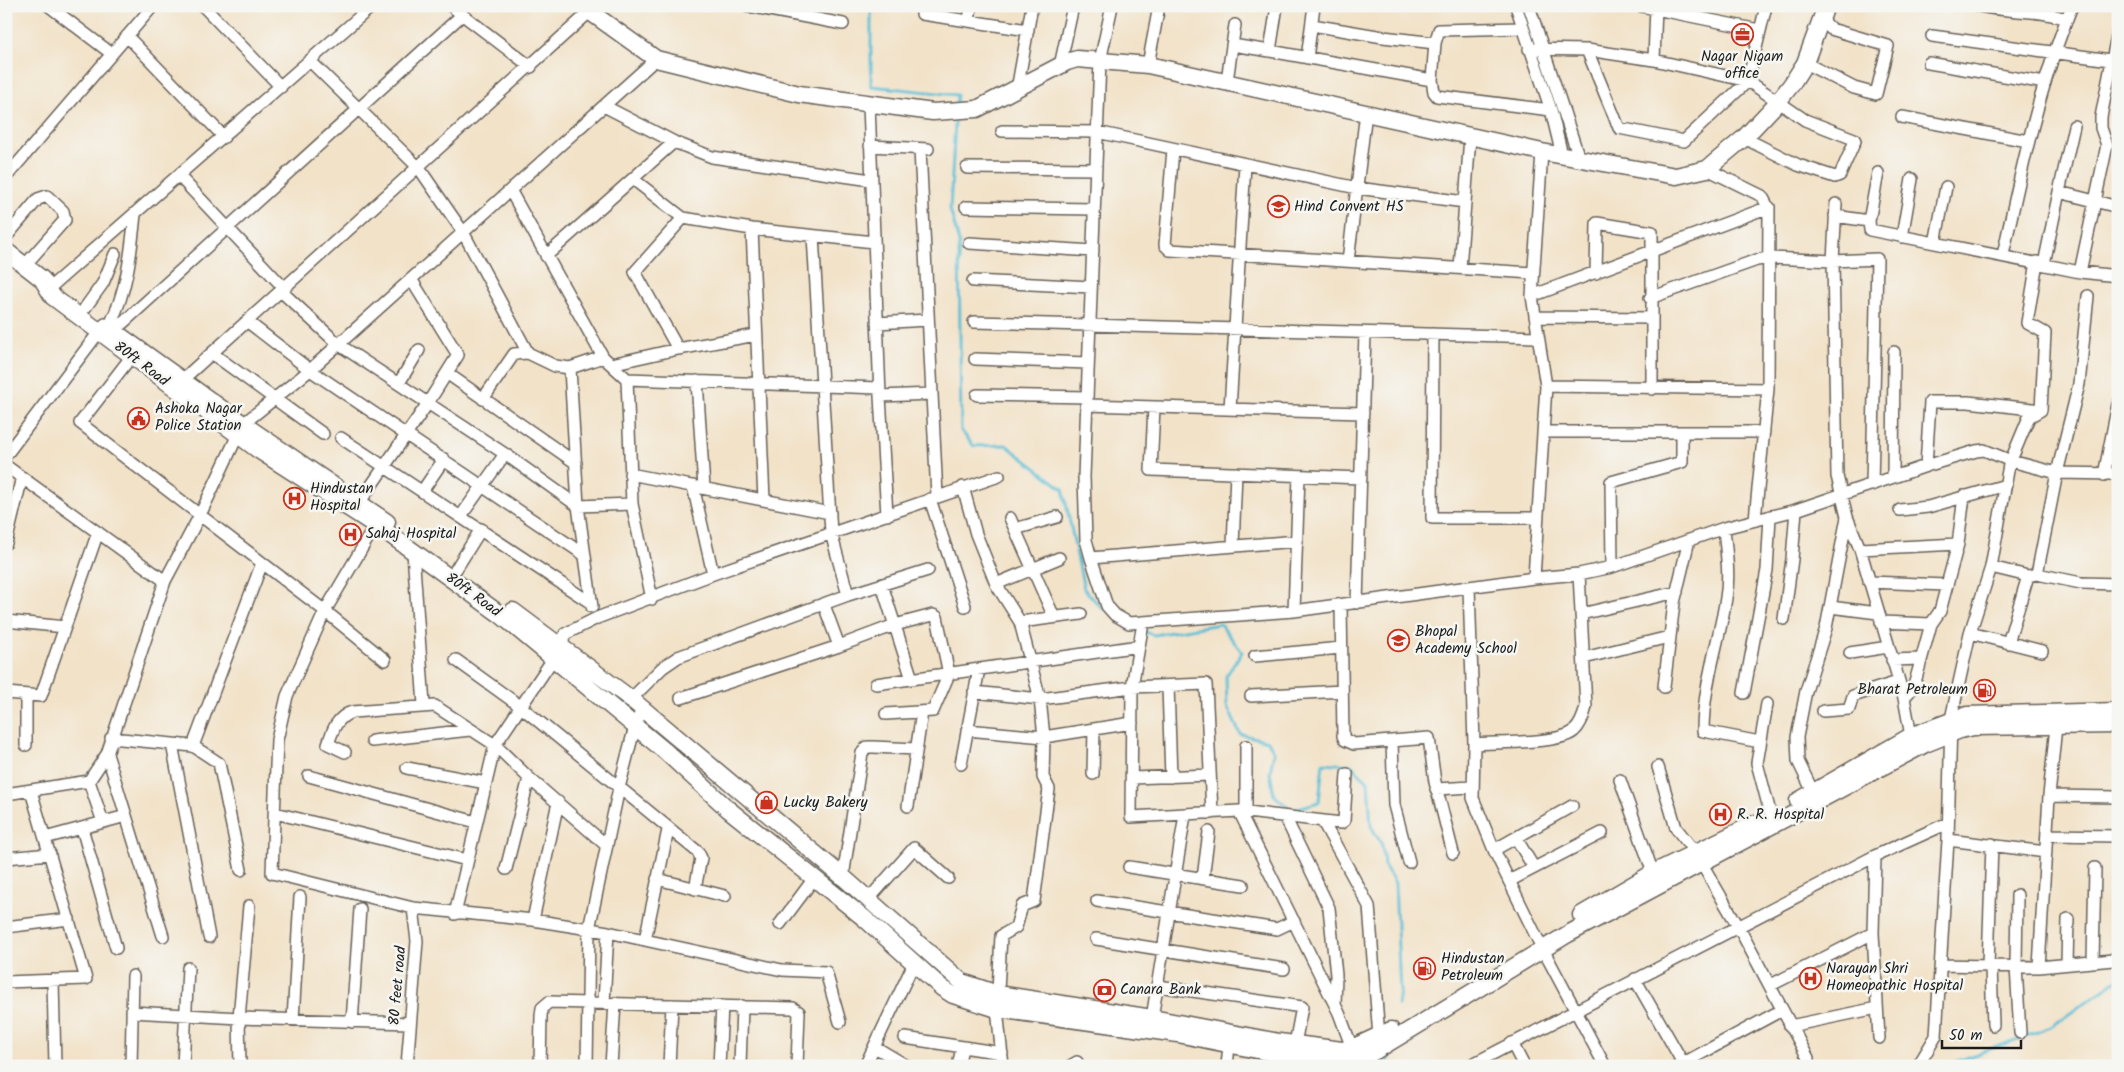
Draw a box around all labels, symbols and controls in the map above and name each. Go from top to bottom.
office icon: Nagar Nigam office [1730,22,1754,46]
place label: Nagar Nigam office [1701,45,1783,86]
school or university icon: Hind Convent HS [1266,195,1290,219]
place label: Hind Convent HS [1294,195,1404,219]
street label: 80ft Road [108,335,174,393]
place label: Ashoka Nagar Police Station [155,397,243,438]
public building icon: Ashoka Nagar Police Station [127,406,151,430]
place label: Hindustan Hospital [310,477,374,518]
hospital icon: Hindustan Hospital [282,486,306,510]
hospital icon: Sahaj Hospital [338,522,362,546]
place label: Sahaj Hospital [366,522,457,546]
street label: 80ft Road [440,566,506,624]
place label: Bhopal Academy School [1415,620,1517,661]
school or university icon: Bhopal Academy School [1387,629,1411,653]
place label: Bharat Petroleum [1858,678,1968,702]
fuel station icon: Bharat Petroleum [1972,678,1996,702]
shop icon: Lucky Bakery [755,791,779,815]
place label: Lucky Bakery [783,791,869,815]
hospital icon: R. R. Hospital [1709,803,1733,827]
place label: R. R. Hospital [1737,803,1824,827]
street label: 80 feet road [383,945,413,1027]
place label: Hindustan Petroleum [1441,947,1505,988]
fuel station icon: Hindustan Petroleum [1413,956,1437,980]
place label: Narayan Shri Homeopathic Hospital [1826,957,1963,998]
hospital icon: Narayan Shri Homeopathic Hospital [1798,966,1822,990]
bank icon: Canara Bank [1092,978,1116,1002]
place label: Canara Bank [1120,978,1202,1002]
scale bar [1942,1017,2020,1049]
text: 50 m [1949,1024,1983,1048]

